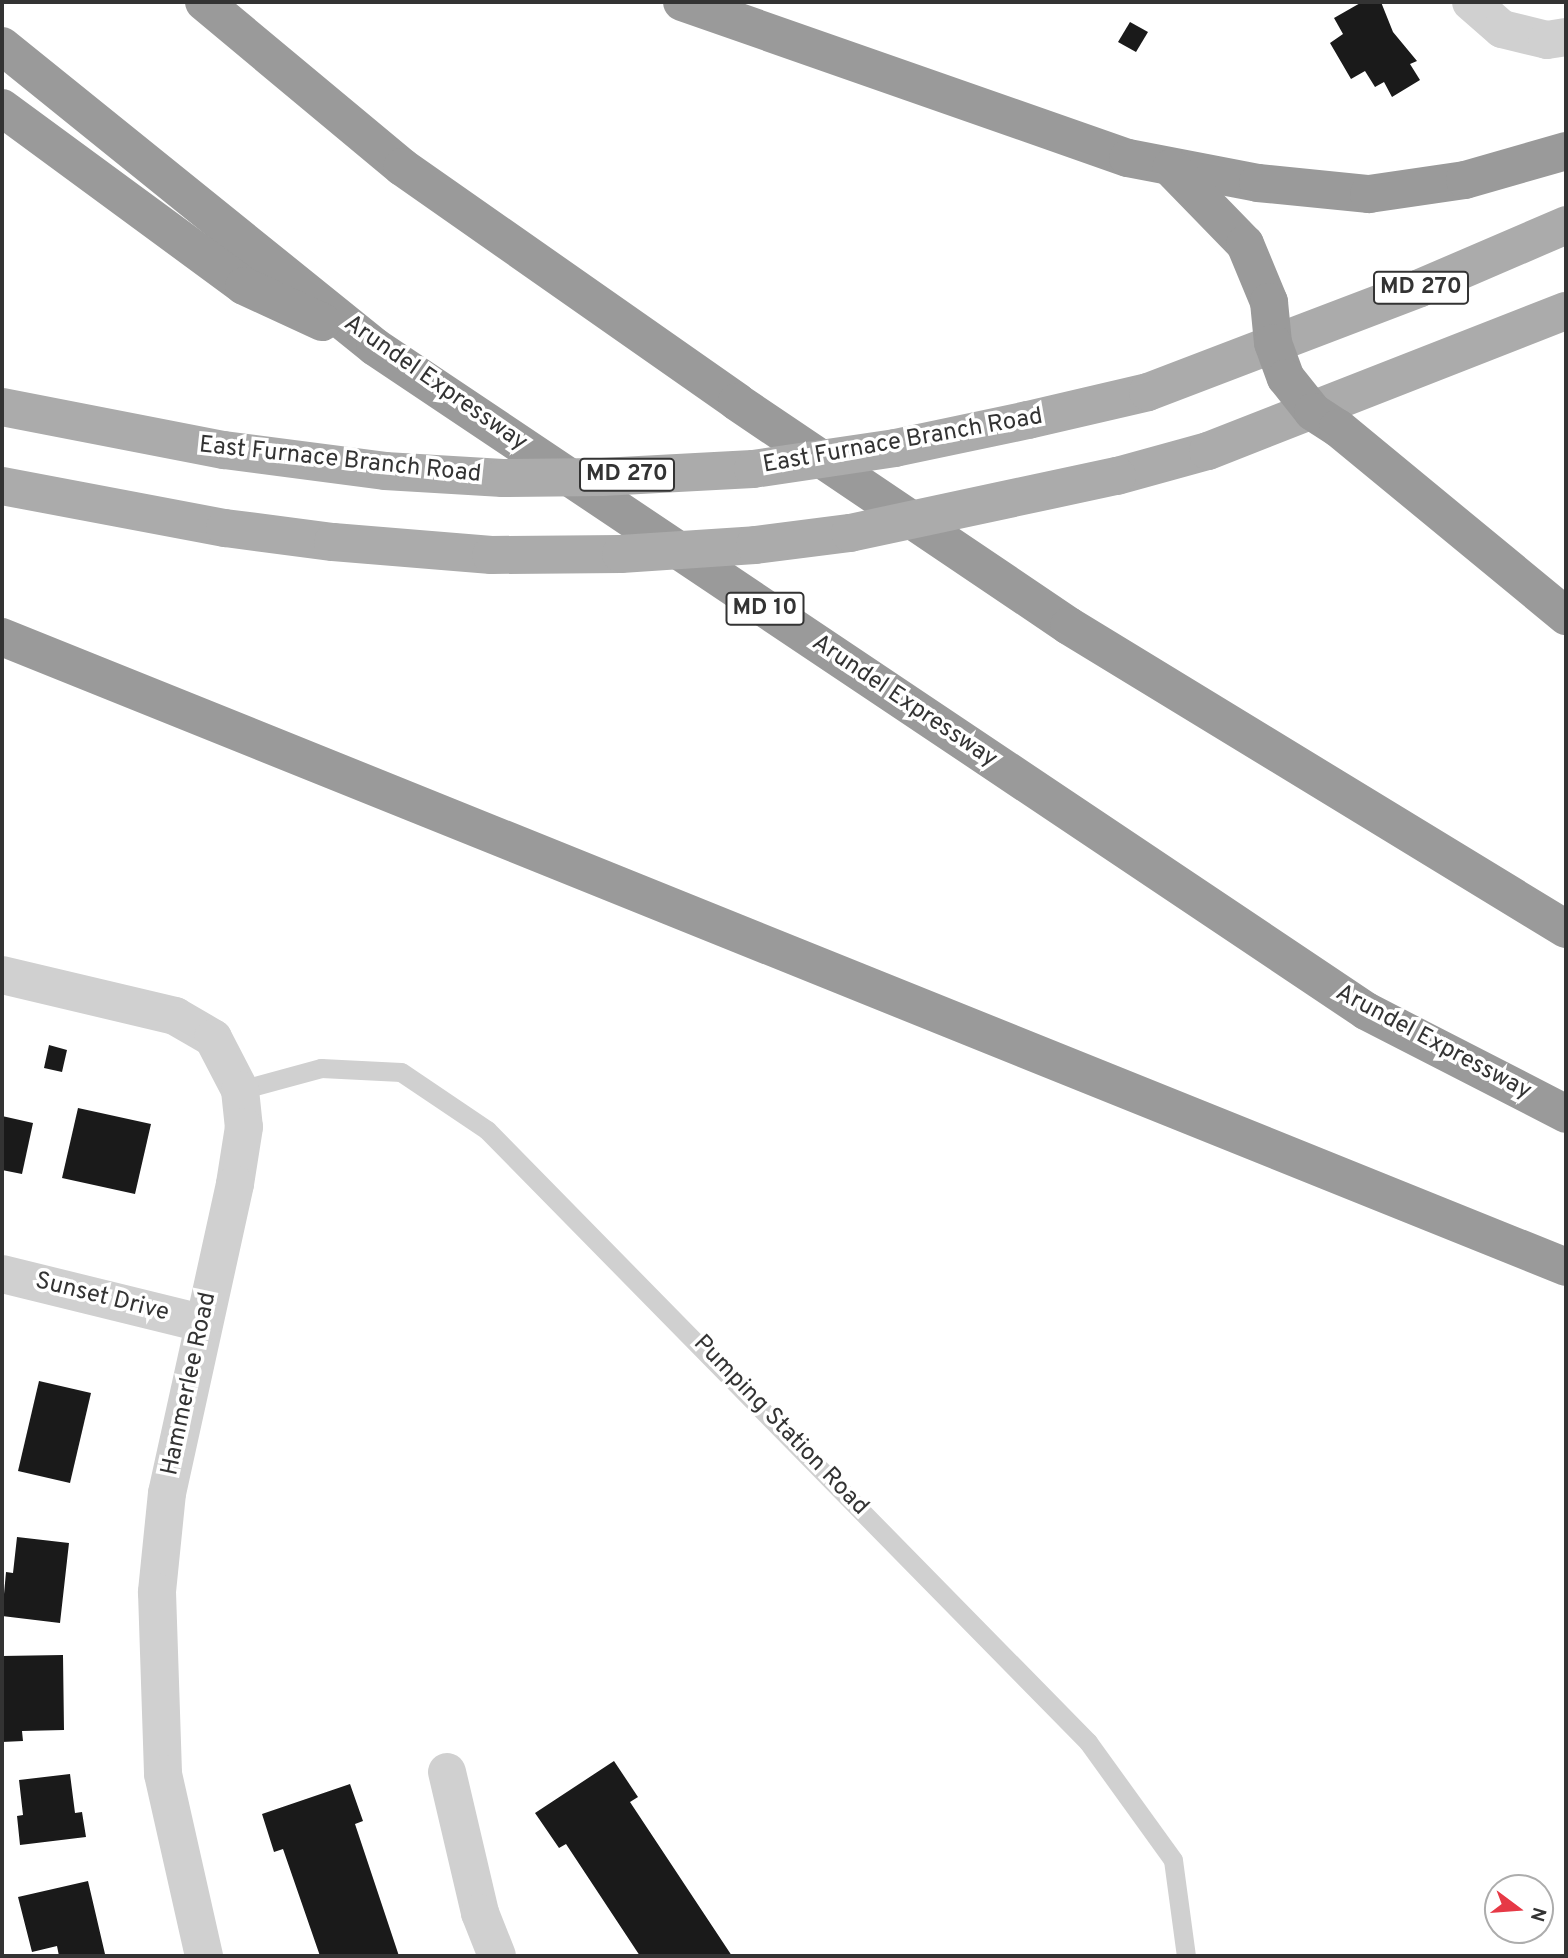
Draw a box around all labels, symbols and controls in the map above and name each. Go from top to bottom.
road number: MD 270 [1372,268,1470,308]
street label: Arundel Expressway [338,310,532,458]
street label: East Furnace Branch Road [761,403,1045,481]
street label: East Furnace Branch Road [197,432,483,490]
road number: MD 270 [578,456,676,495]
road number: MD 10 [725,590,805,628]
street label: Arundel Expressway [806,629,1002,775]
street label: Arundel Expressway [1330,979,1536,1107]
street label: Sunset Drive [32,1267,172,1329]
street label: Hammerlee Road [157,1290,223,1478]
street label: Pumping Station Road [686,1330,874,1522]
north arrow [1484,1874,1554,1944]
text: N [1524,1904,1551,1924]

